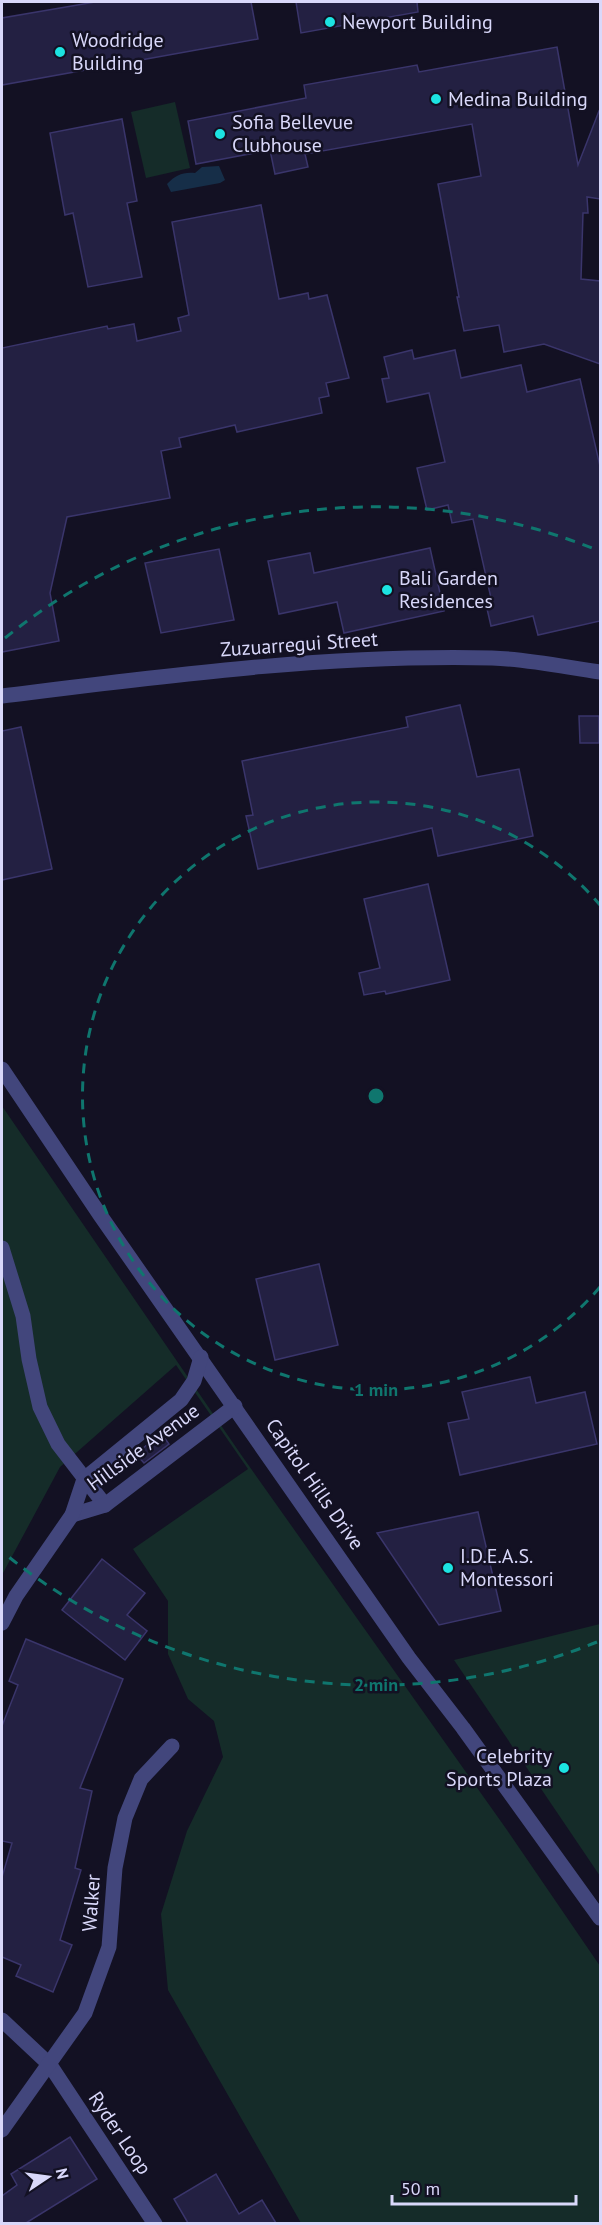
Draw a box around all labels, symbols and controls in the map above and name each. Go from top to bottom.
place label: Newport Building [342,9,493,35]
marker: Newport Building [323,15,337,29]
place label: Woodridge Building [72,27,164,76]
marker: Woodridge Building [53,45,67,59]
place label: Medina Building [448,86,588,112]
marker: Medina Building [429,92,443,106]
place label: Sofia Bellevue Clubhouse [232,109,353,158]
marker: Sofia Bellevue Clubhouse [213,127,227,141]
place label: Bali Garden Residences [399,565,498,614]
marker: Bali Garden Residences [380,583,394,597]
street label: Zuzuarregui Street [219,626,379,662]
centre of rings [366,1086,386,1106]
text: 1 min [354,1378,398,1401]
street label: Hillside Avenue [82,1398,204,1496]
street label: Capitol Hills Drive [260,1413,370,1555]
place label: I.D.E.A.S. Montessori [460,1543,554,1592]
marker: I.D.E.A.S. Montessori [441,1561,455,1575]
text: 2 min [354,1673,398,1696]
place label: Celebrity Sports Plaza [446,1743,553,1792]
marker: Celebrity Sports Plaza [557,1761,571,1775]
street label: Walker [76,1873,106,1933]
street label: Ryder Loop [83,2086,157,2180]
north arrow [18,2147,78,2207]
text: N [52,2166,74,2181]
scale bar [392,2168,576,2206]
text: 50 m [401,2177,440,2200]

